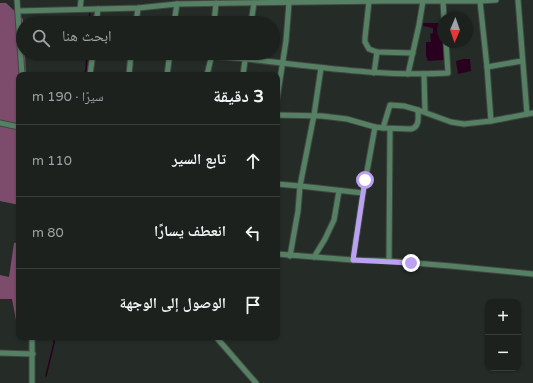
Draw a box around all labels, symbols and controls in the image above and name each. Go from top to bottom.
north arrow [437,12,473,48]
search box [16,16,280,60]
icon: search [30,27,52,49]
text: ابحث هنا [62,27,112,45]
text: 3 دقيقة [213,86,264,107]
text: سيرًا · 190 m [32,89,104,105]
text: تابع السير [172,150,226,168]
icon: ahead [242,150,264,172]
text: 110 m [32,153,72,169]
route start [356,171,374,189]
text: انعطف يسارًا [154,222,226,240]
icon: left [242,222,264,244]
text: 80 m [32,225,64,241]
route end [402,254,420,272]
text: الوصول إلى الوجهة [120,294,226,312]
icon: arrive [242,294,264,316]
map controls [485,299,521,371]
button: + [485,299,521,335]
button: − [485,335,521,371]

